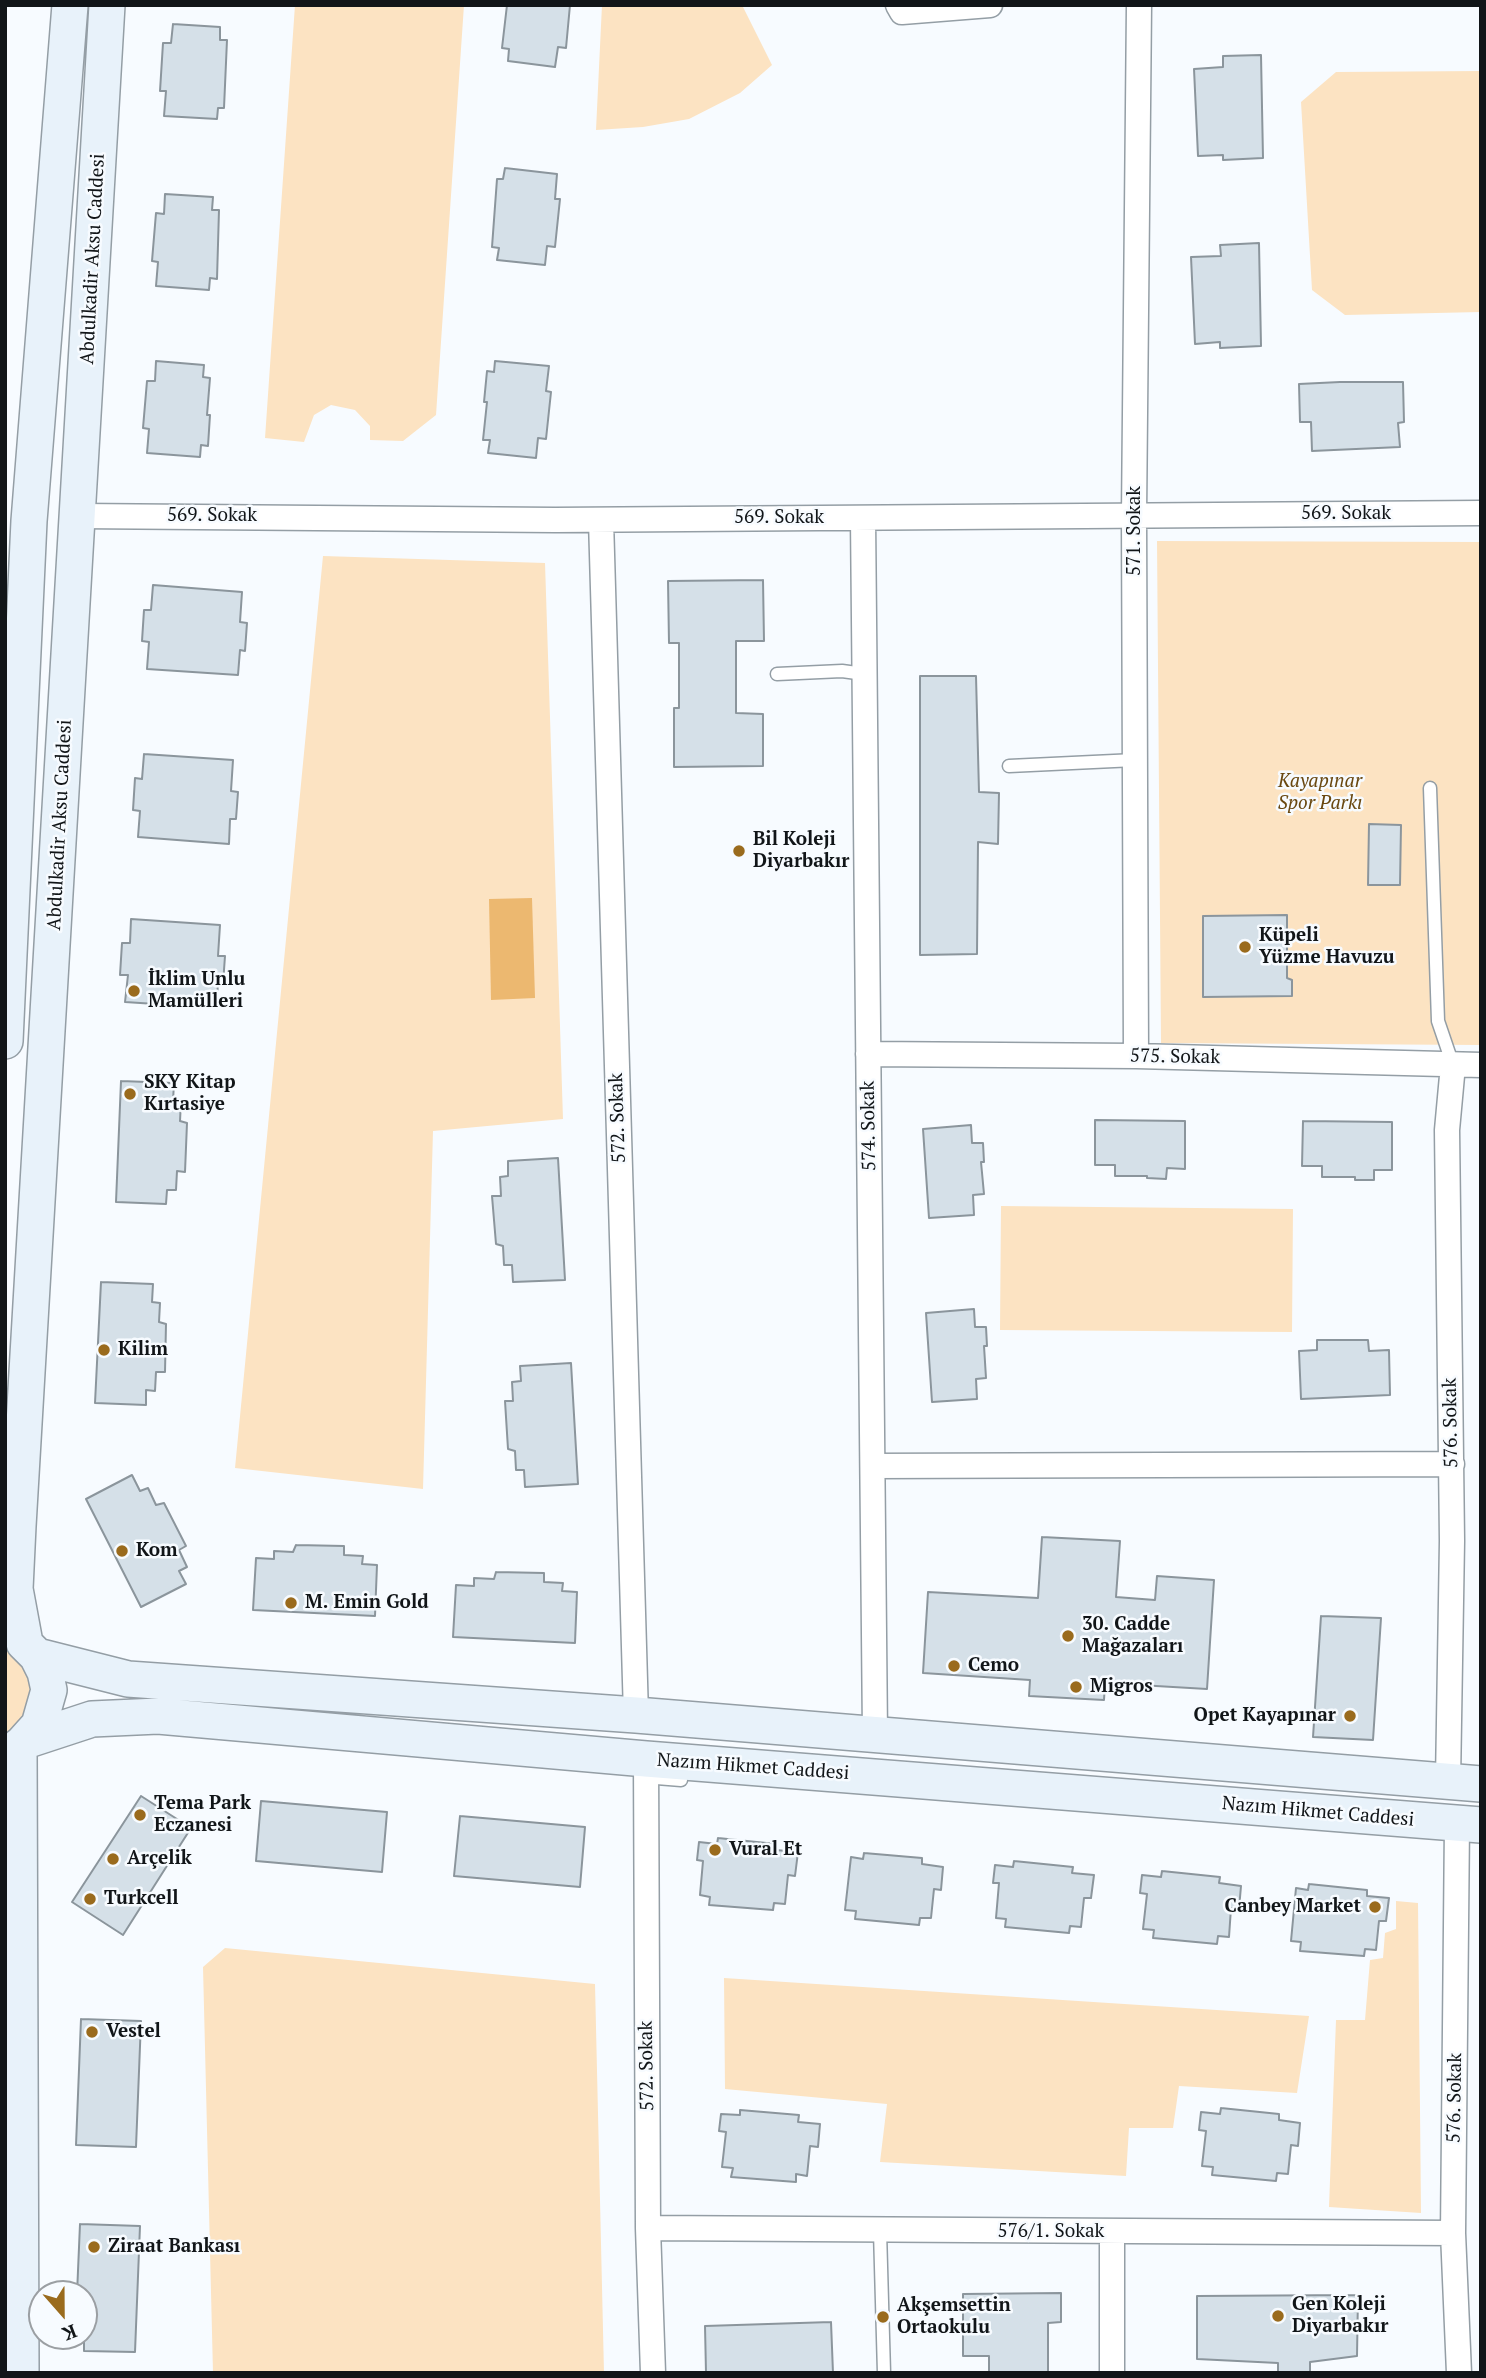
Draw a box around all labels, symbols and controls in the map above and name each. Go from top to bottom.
street label: Abdulkadir Aksu Caddesi [76,153,110,365]
street label: 571. Sokak [1124,486,1146,576]
street label: 569. Sokak [1301,503,1391,525]
street label: 569. Sokak [167,505,257,527]
street label: 569. Sokak [734,507,824,529]
street label: Abdulkadir Aksu Caddesi [43,719,77,931]
park label: Kayapınar Spor Parkı [1278,771,1362,815]
place label: Bil Koleji Diyarbakır [753,829,849,873]
marker: Bil Koleji Diyarbakır [731,843,747,859]
place label: Küpeli Yüzme Havuzu [1259,925,1395,969]
marker: Küpeli Yüzme Havuzu [1237,939,1253,955]
place label: İklim Unlu Mamülleri [148,969,245,1013]
marker: İklim Unlu Mamülleri [126,983,142,999]
street label: 575. Sokak [1130,1045,1220,1069]
place label: SKY Kitap Kırtasiye [144,1072,236,1116]
street label: 572. Sokak [605,1073,631,1163]
street label: 574. Sokak [857,1081,881,1171]
marker: SKY Kitap Kırtasiye [122,1086,138,1102]
place label: Kilim [118,1339,168,1361]
marker: Kilim [96,1342,112,1358]
street label: 576. Sokak [1439,1378,1463,1468]
place label: Kom [136,1540,177,1562]
marker: Kom [114,1543,130,1559]
place label: M. Emin Gold [305,1592,429,1614]
marker: M. Emin Gold [283,1595,299,1611]
place label: 30. Cadde Mağazaları [1082,1614,1183,1658]
marker: 30. Cadde Mağazaları [1060,1628,1076,1644]
place label: Cemo [968,1655,1019,1677]
marker: Cemo [946,1658,962,1674]
place label: Migros [1090,1676,1153,1698]
marker: Migros [1068,1679,1084,1695]
place label: Opet Kayapınar [1194,1705,1336,1727]
marker: Opet Kayapınar [1342,1708,1358,1724]
street label: Nazım Hikmet Caddesi [656,1749,850,1785]
street label: Nazım Hikmet Caddesi [1221,1792,1415,1832]
place label: Tema Park Eczanesi [154,1793,251,1837]
marker: Tema Park Eczanesi [132,1807,148,1823]
place label: Vural Et [729,1839,802,1861]
marker: Vural Et [707,1842,723,1858]
place label: Arçelik [127,1848,192,1870]
marker: Arçelik [105,1851,121,1867]
place label: Turkcell [104,1888,179,1910]
marker: Turkcell [82,1891,98,1907]
place label: Canbey Market [1225,1896,1361,1918]
marker: Canbey Market [1367,1899,1383,1915]
place label: Vestel [106,2021,161,2043]
street label: 572. Sokak [635,2021,659,2111]
marker: Vestel [84,2024,100,2040]
street label: 576. Sokak [1443,2053,1467,2143]
street label: 576/1. Sokak [998,2221,1104,2243]
place label: Ziraat Bankası [108,2236,240,2258]
marker: Ziraat Bankası [86,2239,102,2255]
north arrow [28,2280,98,2350]
place label: Gen Koleji Diyarbakır [1292,2294,1388,2338]
place label: Akşemsettin Ortaokulu [897,2295,1011,2339]
marker: Gen Koleji Diyarbakır [1270,2308,1286,2324]
marker: Akşemsettin Ortaokulu [875,2309,891,2325]
text: K [59,2319,81,2347]

